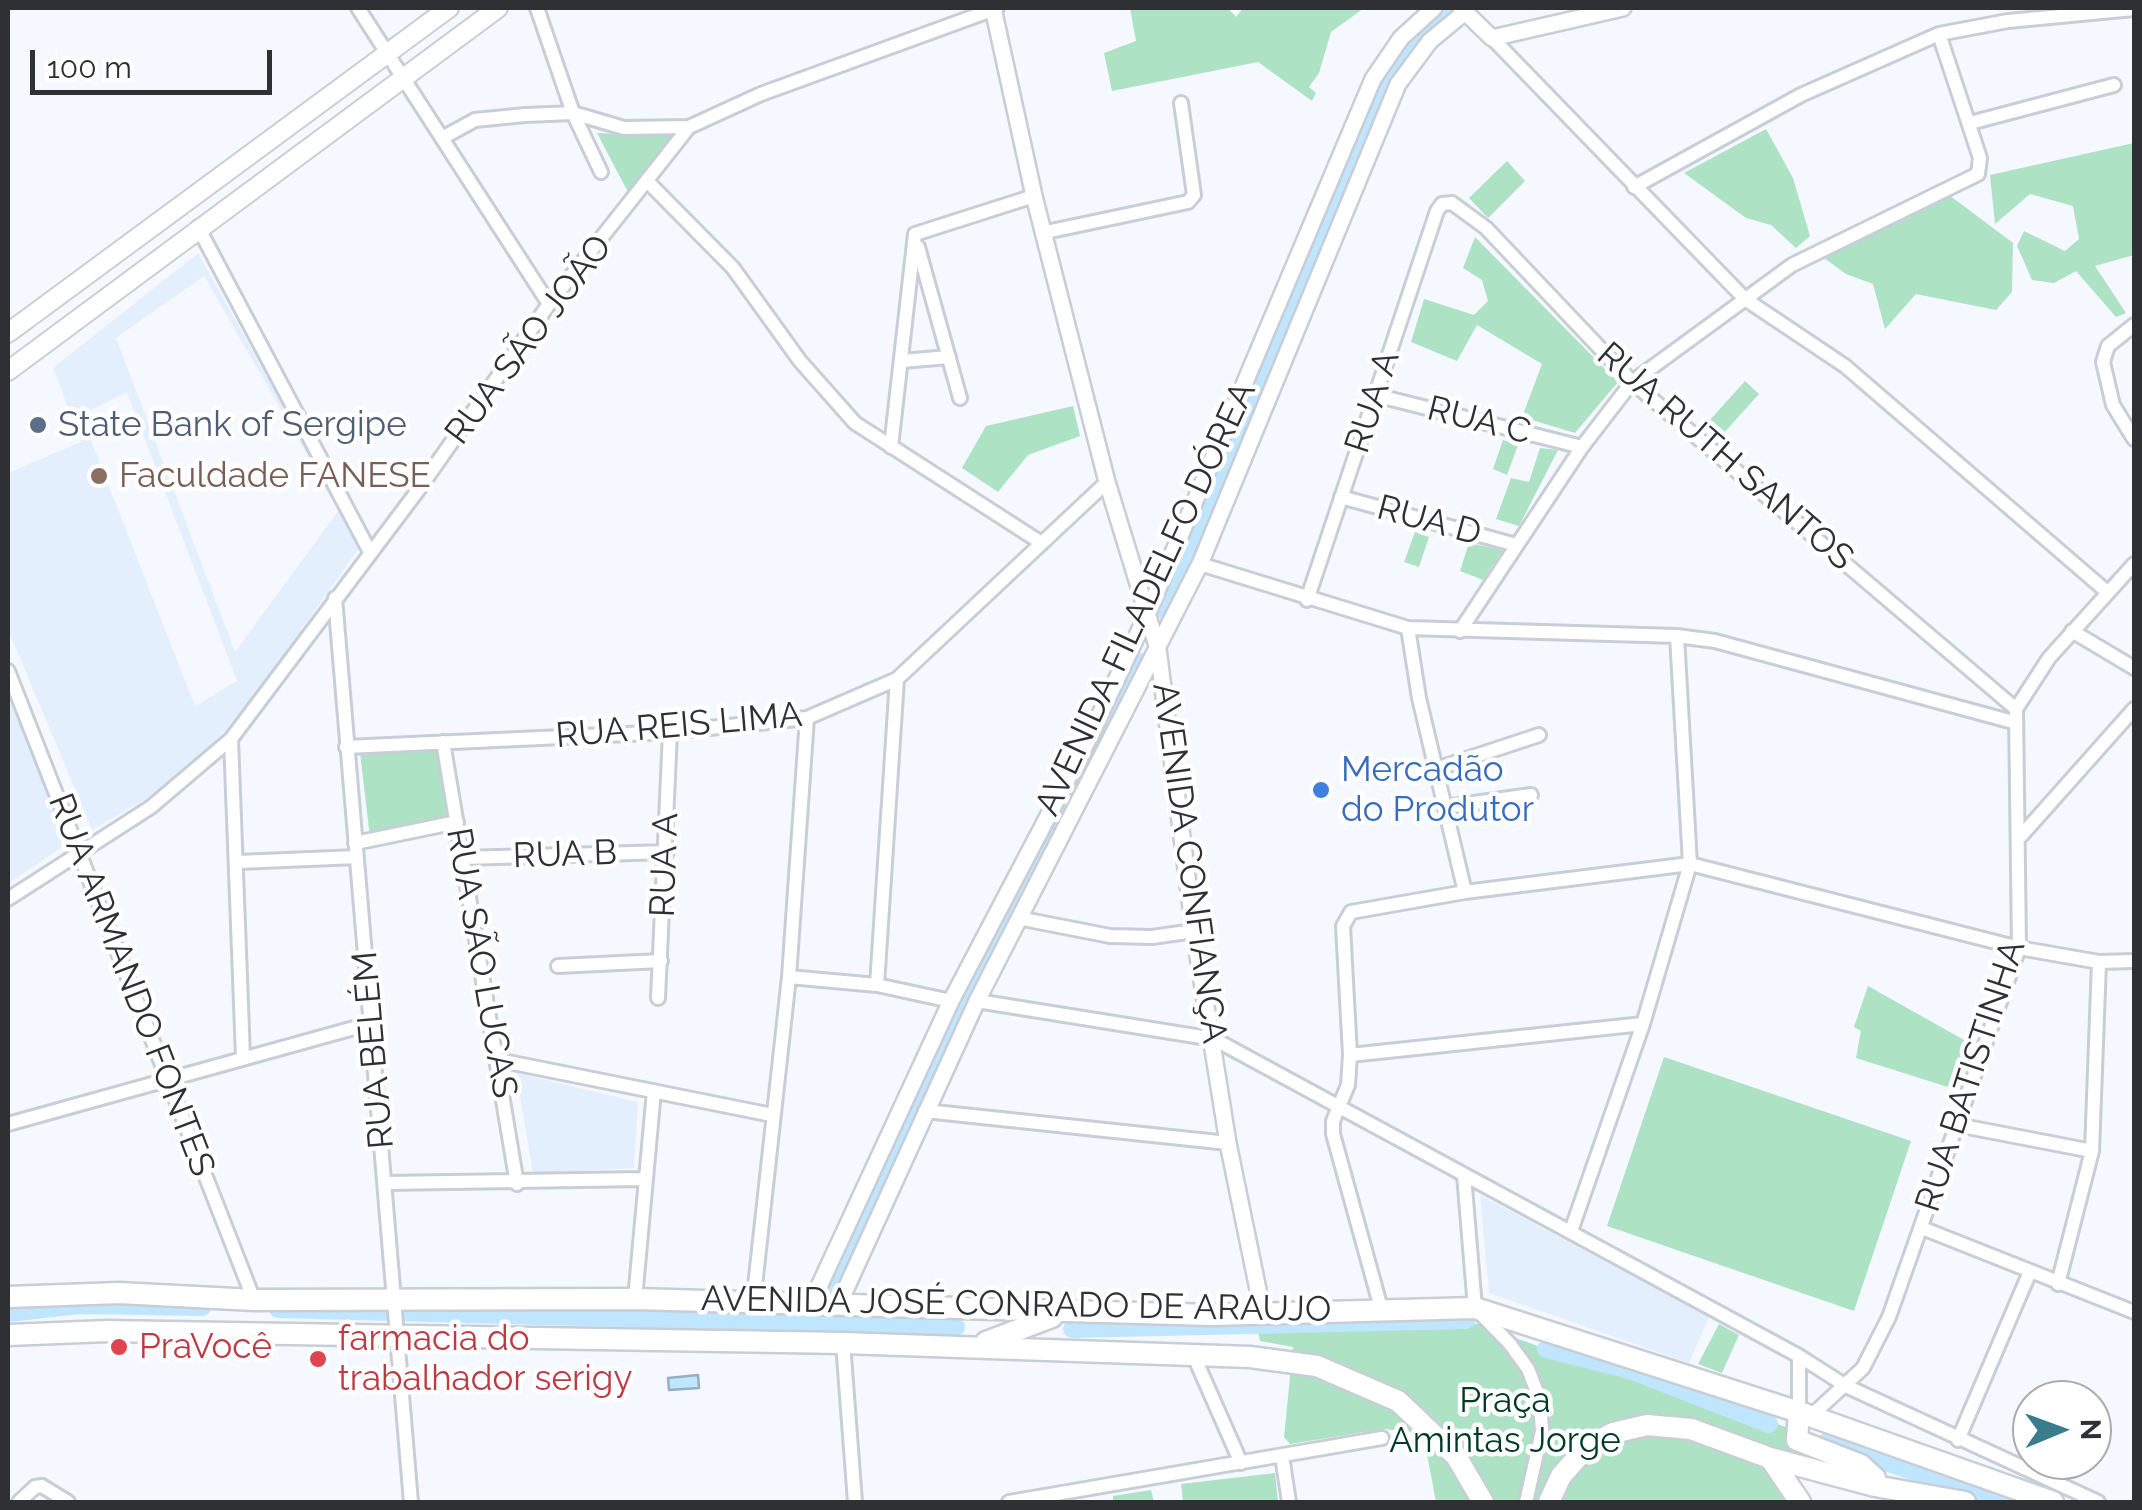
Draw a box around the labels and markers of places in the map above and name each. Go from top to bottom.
place label: State Bank of Sergipe [58,404,407,446]
marker: State Bank of Sergipe [27,414,49,436]
place label: Faculdade FANESE [119,455,431,497]
marker: Faculdade FANESE [88,465,110,487]
place label: Mercadão do Produtor [1341,749,1534,831]
marker: Mercadão do Produtor [1310,779,1332,801]
place label: farmacia do trabalhador serigy [338,1318,632,1400]
place label: PraVocê [139,1326,272,1368]
marker: PraVocê [108,1336,130,1358]
marker: farmacia do trabalhador serigy [307,1348,329,1370]

